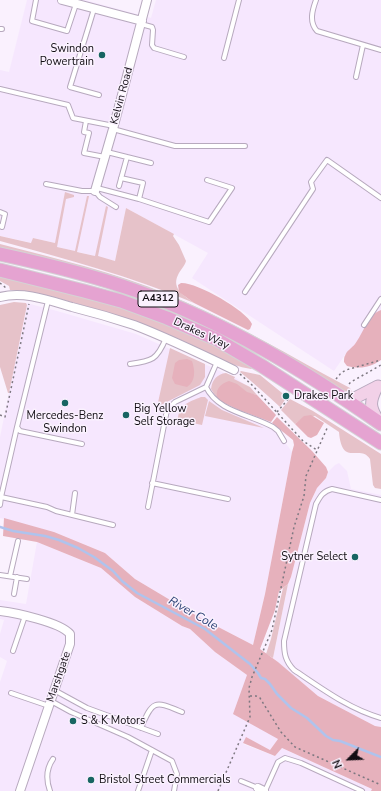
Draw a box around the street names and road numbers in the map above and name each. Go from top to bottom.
street label: Kelvin Road [108,66,136,126]
road number: A4312 [138,291,178,307]
street label: Drakes Way [171,315,231,353]
street label: Marshgate [44,650,74,704]

